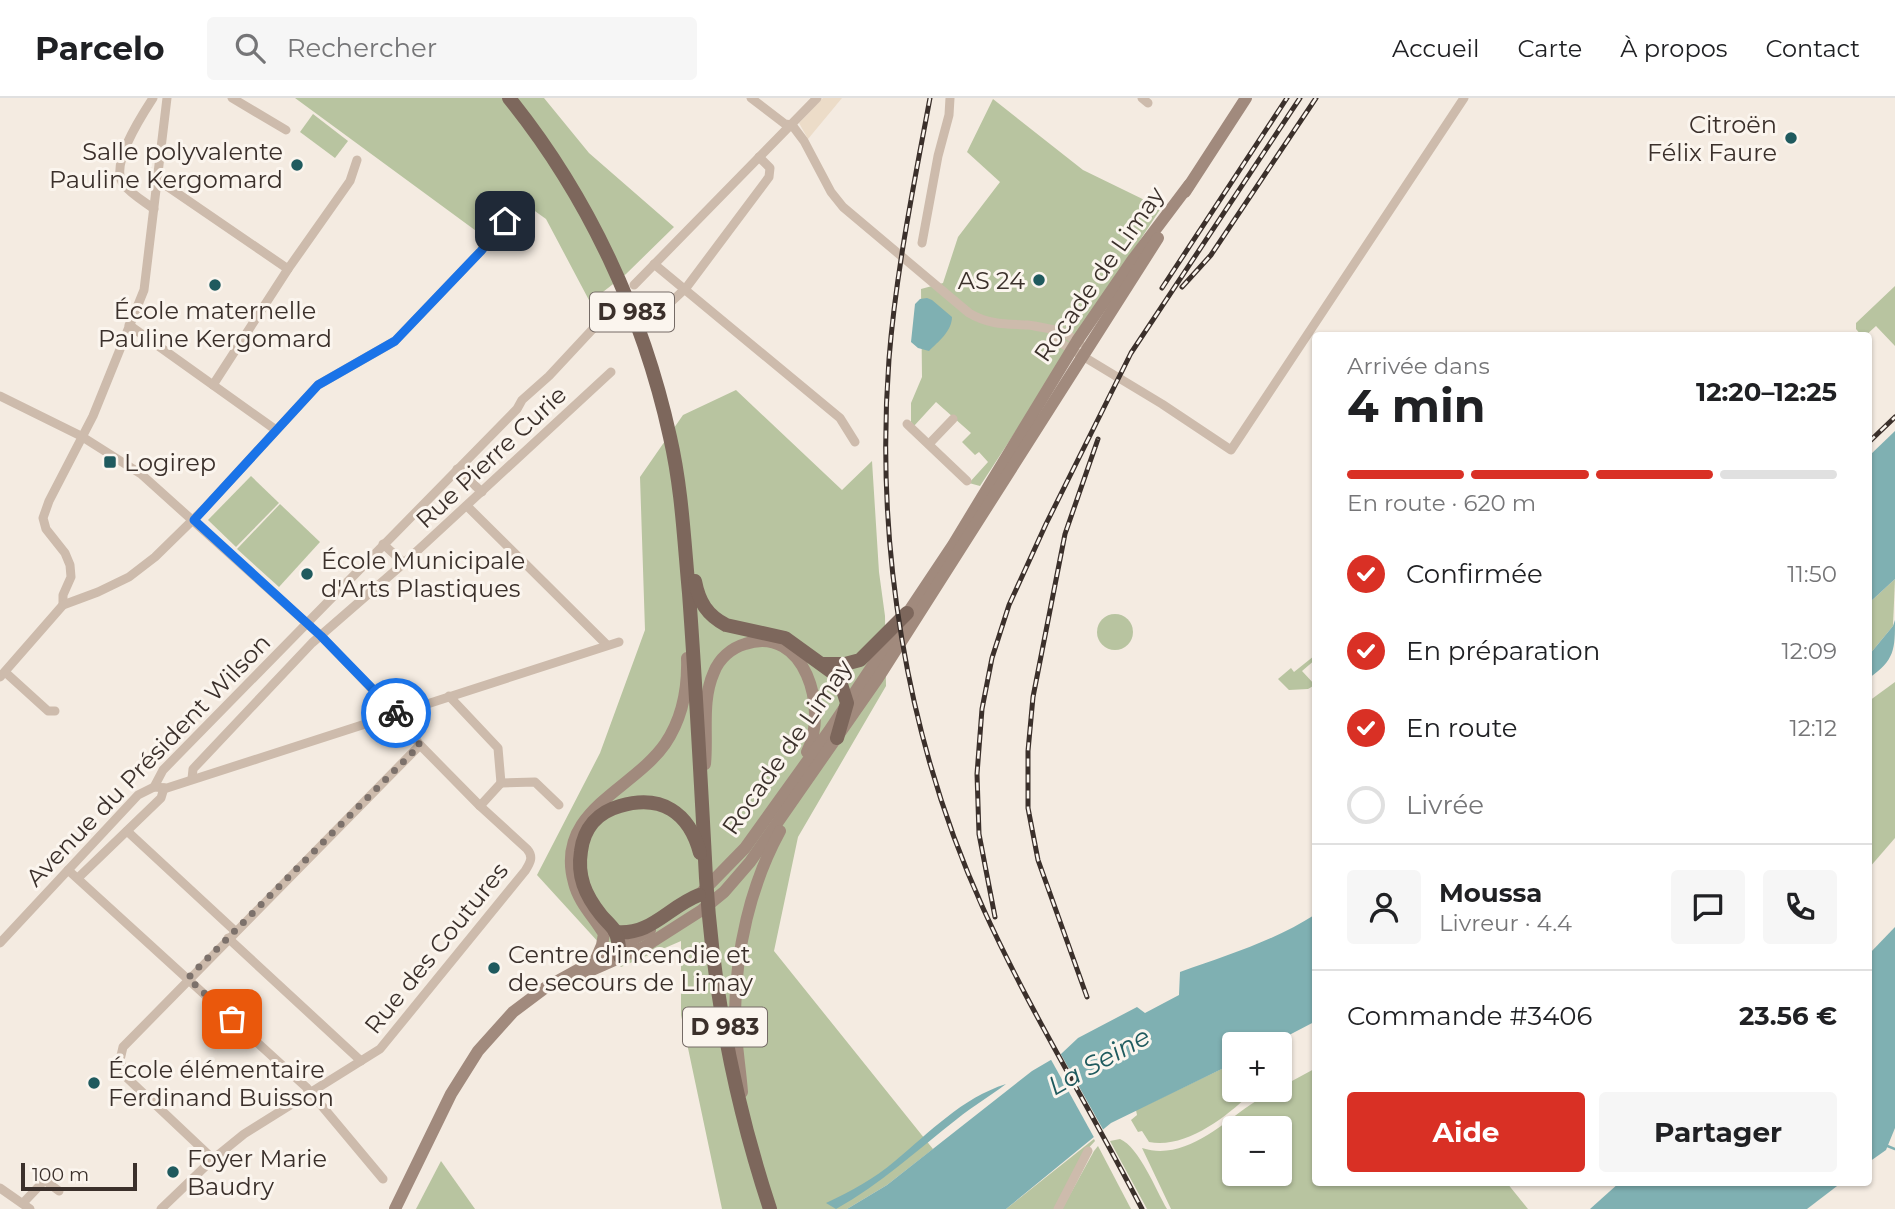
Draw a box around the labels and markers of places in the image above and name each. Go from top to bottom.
place label: Citroën Félix Faure [1647,110,1777,167]
marker: Citroën Félix Faure [1783,130,1799,146]
place label: Salle polyvalente Pauline Kergomard [49,137,283,194]
marker: Salle polyvalente Pauline Kergomard [289,157,305,173]
pin [475,191,535,251]
place label: AS 24 [958,266,1025,295]
marker: AS 24 [1031,272,1047,288]
marker: École maternelle Pauline Kergomard [207,277,223,293]
place label: École maternelle Pauline Kergomard [98,296,332,353]
place label: Logirep [124,448,216,477]
marker: Logirep [102,454,118,470]
place label: École Municipale d'Arts Plastiques [321,546,525,603]
marker: École Municipale d'Arts Plastiques [299,566,315,582]
place label: Centre d'incendie et de secours de Limay [508,940,753,997]
marker: Centre d'incendie et de secours de Limay [486,960,502,976]
pin [202,989,262,1049]
place label: École élémentaire Ferdinand Buisson [108,1055,334,1112]
marker: École élémentaire Ferdinand Buisson [86,1075,102,1091]
place label: Foyer Marie Baudry [187,1144,327,1201]
marker: Foyer Marie Baudry [165,1164,181,1180]

